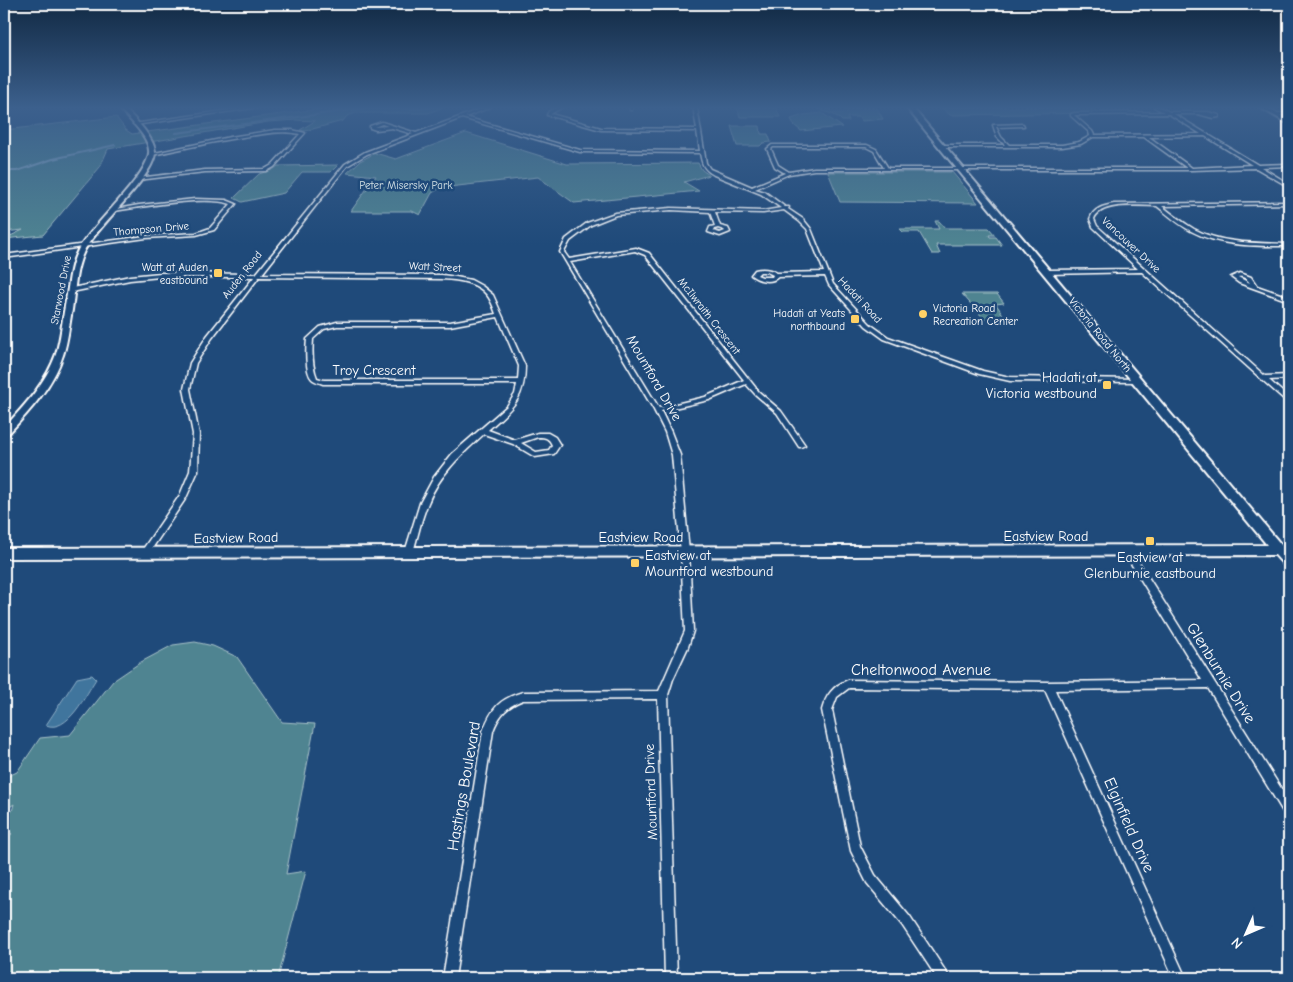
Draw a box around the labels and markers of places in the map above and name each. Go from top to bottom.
place label: Watt at Auden eastbound [142,261,208,287]
marker: Watt at Auden eastbound [212,267,224,279]
place label: Victoria Road Recreation Center [933,302,1018,328]
place label: Hadati at Yeats northbound [773,307,845,333]
marker: Victoria Road Recreation Center [917,308,929,320]
marker: Hadati at Yeats northbound [849,313,861,325]
place label: Hadati at Victoria westbound [986,369,1098,402]
marker: Hadati at Victoria westbound [1101,379,1113,391]
marker: Eastview at Glenburnie eastbound [1144,535,1156,547]
place label: Eastview at Mountford westbound [645,547,774,580]
place label: Eastview at Glenburnie eastbound [1084,549,1216,582]
marker: Eastview at Mountford westbound [629,557,641,569]

